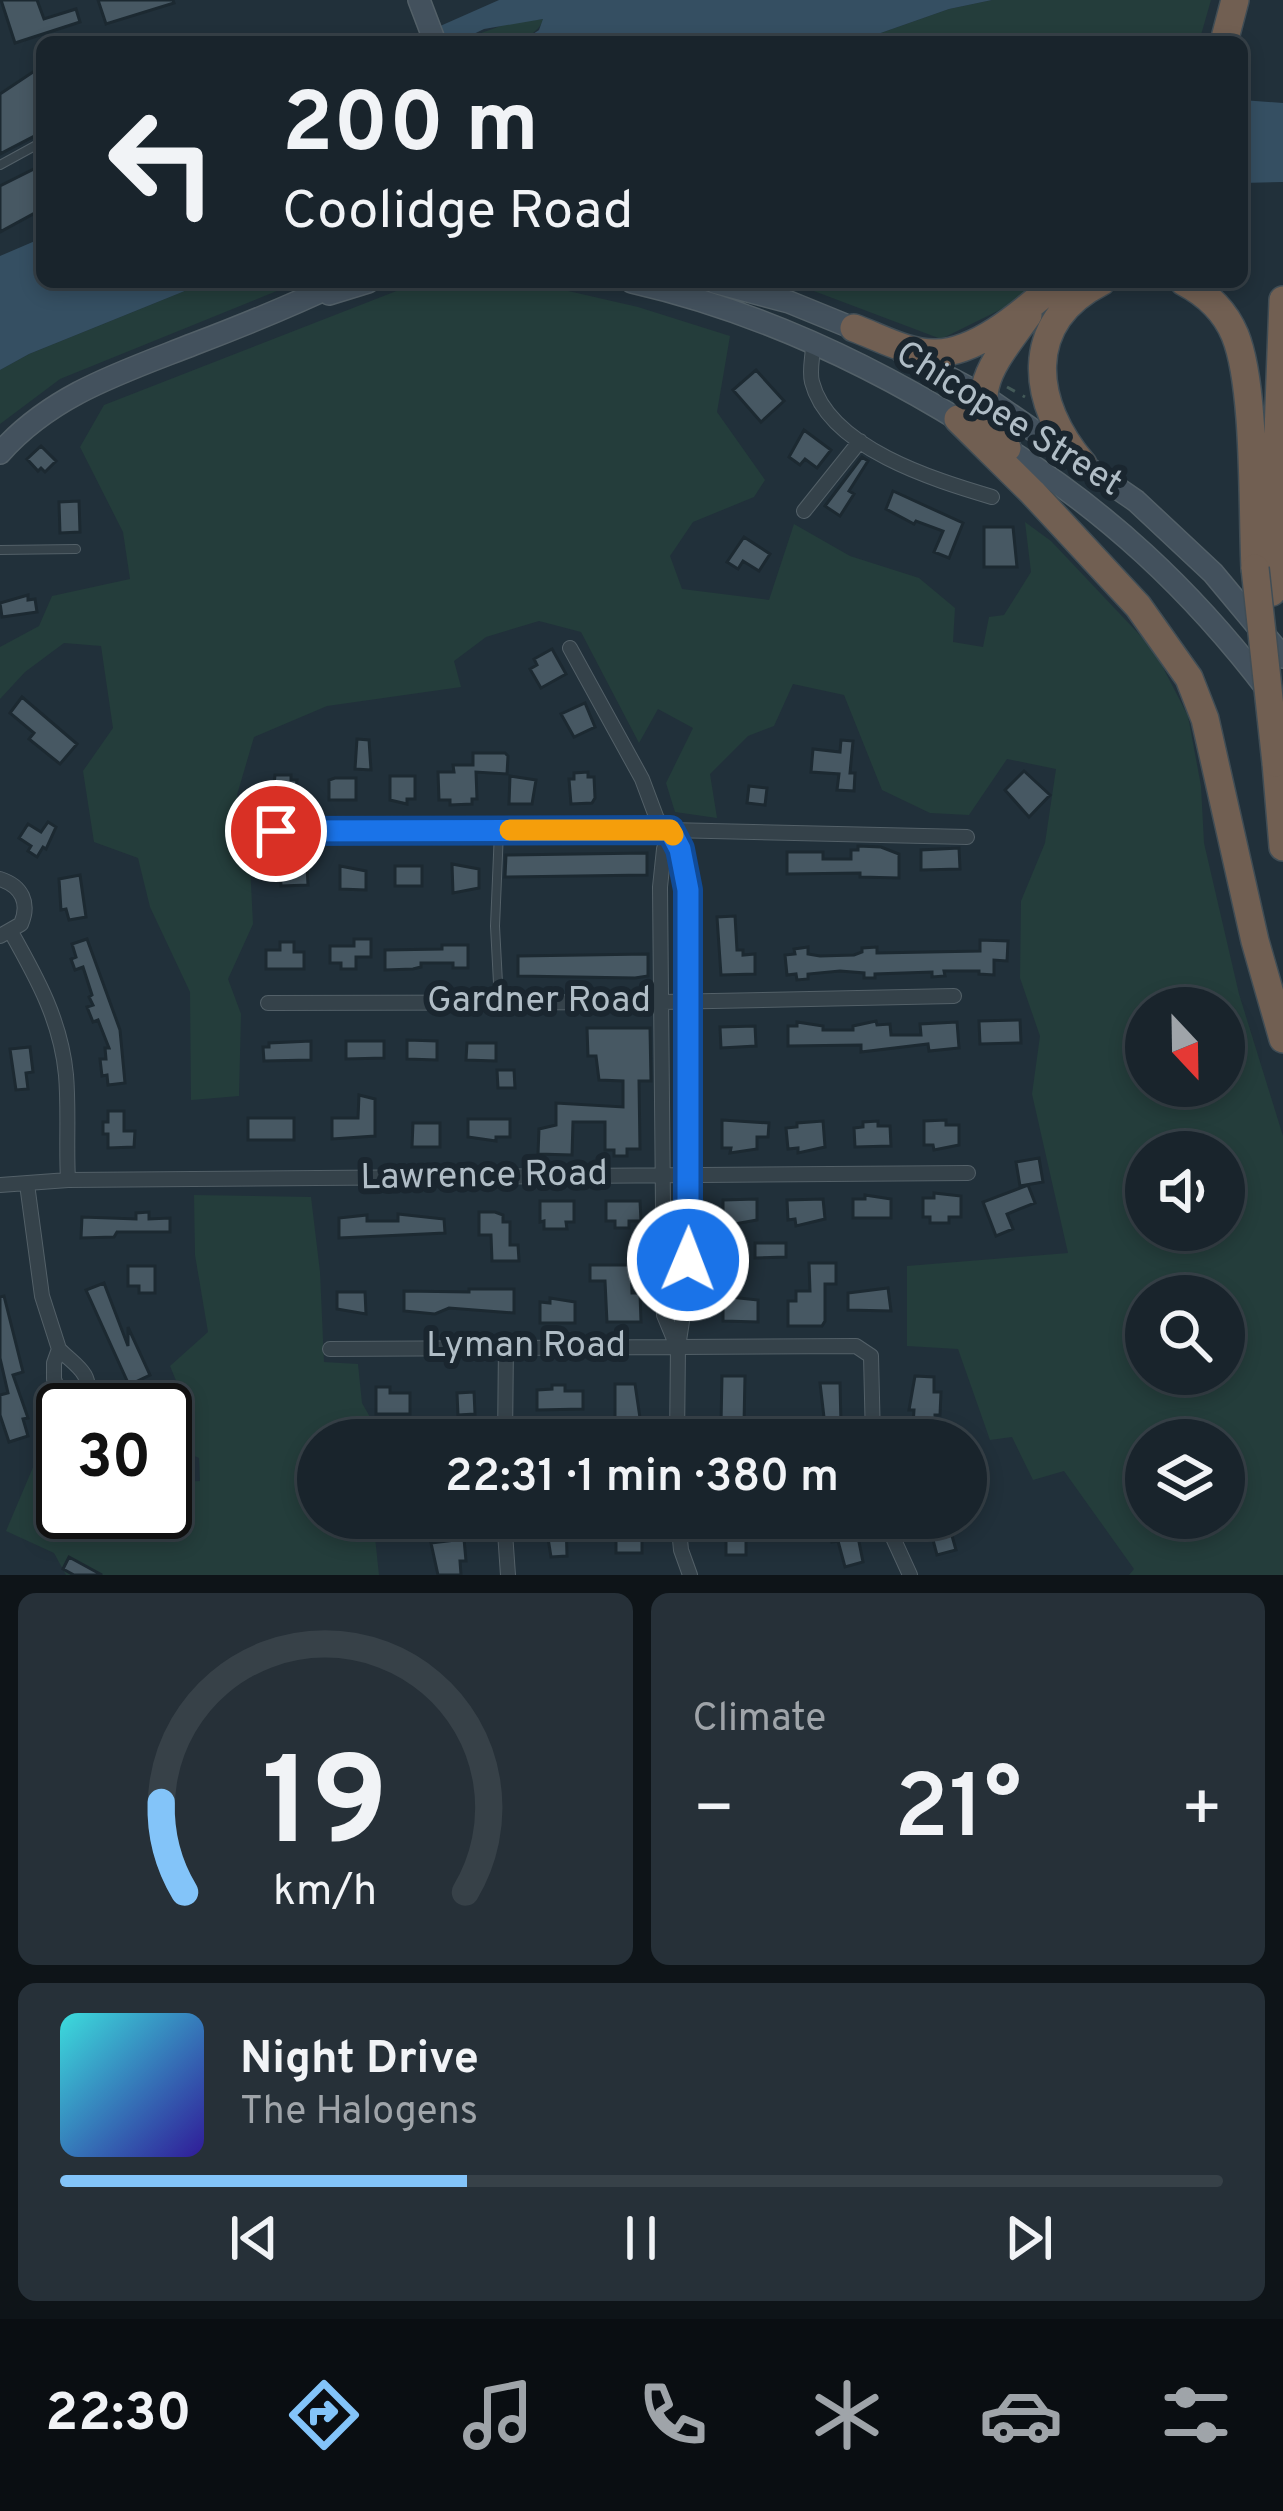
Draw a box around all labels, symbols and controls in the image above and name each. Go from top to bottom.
text: 200 m [282,75,539,181]
icon: left [84,84,240,240]
text: Coolidge Road [282,179,633,248]
street label: Chicopee Street [886,332,1130,508]
pin [225,780,327,882]
icon: arrive [243,798,309,864]
street label: Gardner Road [427,979,651,1025]
north arrow [1125,987,1245,1107]
map controls [1125,987,1245,1539]
button: sound [1125,1131,1245,1251]
street label: Lawrence Road [360,1152,608,1202]
position arrow [625,1197,751,1323]
button: search [1125,1275,1245,1395]
street label: Lyman Road [426,1324,626,1370]
speed limit sign: 30 [36,1383,192,1539]
button: layers [1125,1419,1245,1539]
text: 22:31 · 1 min · 380 m [445,1450,839,1507]
text: Climate [693,1696,826,1745]
text: 19 [262,1731,389,1889]
text: 21° [894,1756,1022,1869]
text: − [693,1771,735,1854]
text: + [1180,1771,1223,1854]
text: km/h [273,1866,377,1920]
text: Night Drive [240,2032,479,2089]
text: The Halogens [240,2089,478,2138]
icon: previous [221,2205,287,2271]
icon: pause [608,2205,674,2271]
icon: next [996,2205,1062,2271]
icon: directions [282,2373,366,2457]
icon: music [456,2373,540,2457]
icon: phone [631,2373,715,2457]
icon: climate [805,2373,889,2457]
icon: car [979,2373,1063,2457]
icon: filters [1154,2373,1238,2457]
text: 22:30 [45,2381,191,2450]

